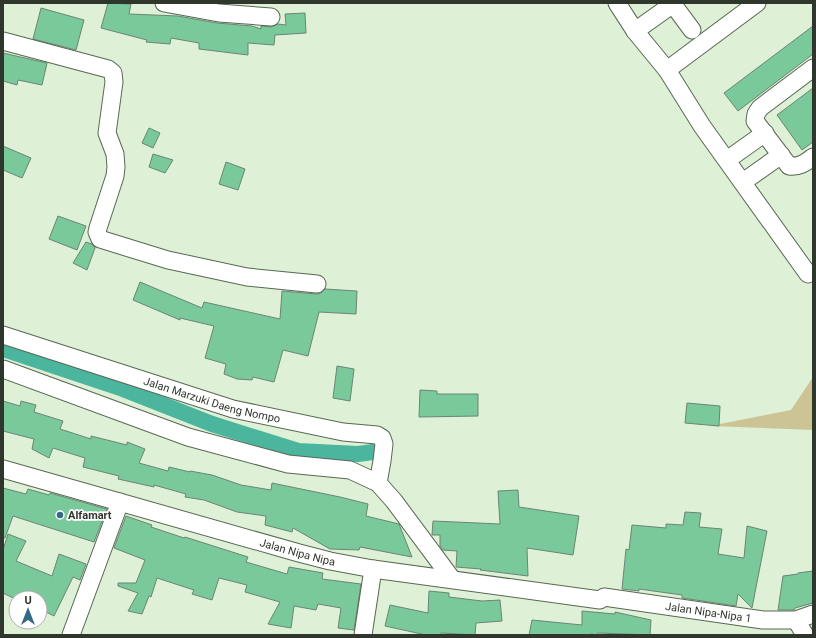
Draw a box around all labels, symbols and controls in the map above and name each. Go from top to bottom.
street label: Jalan Marzuki Daeng Nompo [142,374,282,425]
place label: Alfamart [68,509,112,522]
marker: Alfamart [55,510,65,520]
street label: Jalan Nipa Nipa [258,536,336,568]
north arrow [8,590,48,630]
text: U [24,594,32,607]
street label: Jalan Nipa-Nipa 1 [664,599,752,625]

